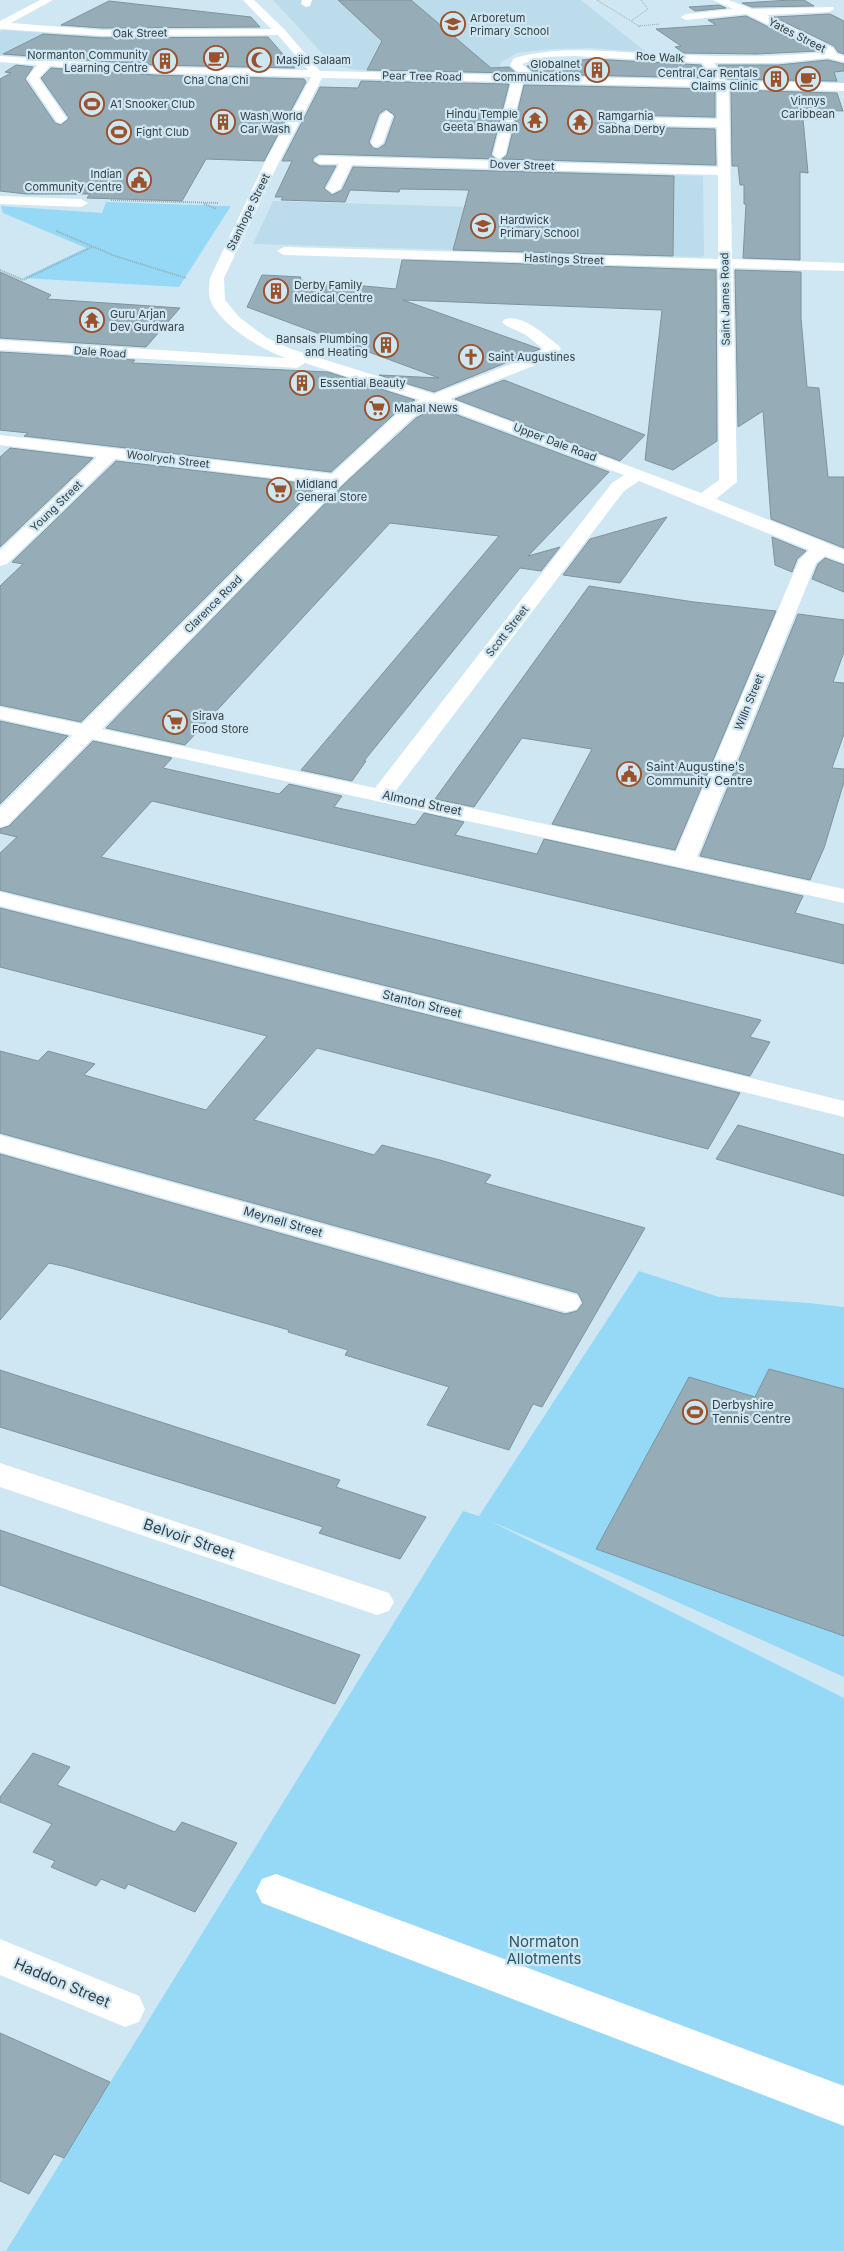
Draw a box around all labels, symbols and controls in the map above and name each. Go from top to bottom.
school or university icon: Arboretum Primary School [440,11,466,37]
place label: Arboretum Primary School [470,11,549,38]
street label: Yates Street [766,15,828,56]
street label: Oak Street [112,26,168,40]
cafe icon: Cha Cha Chi [203,45,229,71]
mosque icon: Masjid Salaam [246,47,272,73]
place label: Normanton Community Learning Centre [27,48,148,75]
building icon: Normanton Community Learning Centre [152,48,178,74]
street label: Roe Walk [636,49,684,65]
place label: Masjid Salaam [276,53,351,67]
place label: Globalnet Communications [493,57,580,84]
building icon: Globalnet Communications [584,57,610,83]
place label: Central Car Rentals Claims Clinic [658,66,758,93]
building icon: Central Car Rentals Claims Clinic [763,66,789,92]
cafe icon: Vinnys Caribbean [795,66,821,92]
street label: Pear Tree Road [382,68,462,84]
place label: Cha Cha Chi [184,73,248,87]
sports icon: A1 Snooker Club [79,91,105,117]
place label: Vinnys Caribbean [781,94,835,121]
place label: A1 Snooker Club [110,97,195,111]
place label: Hindu Temple Geeta Bhawan [442,107,518,134]
temple icon: Hindu Temple Geeta Bhawan [522,107,548,133]
building icon: Wash World Car Wash [210,109,236,135]
place label: Wash World Car Wash [240,109,302,136]
temple icon: Ramgarhia Sabha Derby [567,109,593,135]
place label: Ramgarhia Sabha Derby [598,109,665,136]
sports icon: Fight Club [106,119,132,145]
place label: Fight Club [136,125,189,139]
street label: Dover Street [489,157,555,173]
place label: Indian Community Centre [24,167,122,194]
public building icon: Indian Community Centre [126,167,152,193]
street label: Stanhope Street [223,171,273,253]
school or university icon: Hardwick Primary School [470,213,496,239]
place label: Hardwick Primary School [500,213,579,240]
street label: Hastings Street [524,251,604,267]
street label: Saint James Road [717,252,733,346]
building icon: Derby Family Medical Centre [263,278,289,304]
place label: Derby Family Medical Centre [294,278,373,305]
temple icon: Guru Arjan Dev Gurdwara [79,307,105,333]
place label: Guru Arjan Dev Gurdwara [110,307,184,334]
place label: Bansals Plumbing and Heating [276,332,368,359]
building icon: Bansals Plumbing and Heating [373,332,399,358]
street label: Dale Road [73,343,127,361]
church icon: Saint Augustines [458,344,484,370]
place label: Saint Augustines [488,350,575,364]
building icon: Essential Beauty [289,370,315,396]
place label: Essential Beauty [320,376,406,390]
supermarket icon: Mahal News [364,395,390,421]
place label: Mahal News [394,401,458,415]
street label: Upper Dale Road [511,420,599,464]
street label: Woolrych Street [126,447,211,471]
street label: Young Street [27,477,85,534]
supermarket icon: Midland General Store [266,477,292,503]
place label: Midland General Store [296,477,367,504]
street label: Clarence Road [181,572,245,636]
street label: Scott Street [483,602,532,659]
street label: Willn Street [731,671,767,732]
supermarket icon: Sirava Food Store [162,709,188,735]
place label: Sirava Food Store [192,709,249,736]
place label: Saint Augustine's Community Centre [646,759,752,788]
public building icon: Saint Augustine's Community Centre [616,761,642,787]
street label: Almond Street [381,787,463,818]
street label: Stanton Street [381,986,463,1021]
street label: Meynell Street [242,1203,324,1240]
place label: Derbyshire Tennis Centre [712,1397,791,1426]
sports icon: Derbyshire Tennis Centre [682,1399,708,1425]
street label: Belvoir Street [141,1514,237,1563]
park label: Normaton Allotments [507,1932,582,1968]
street label: Haddon Street [11,1954,113,2011]

